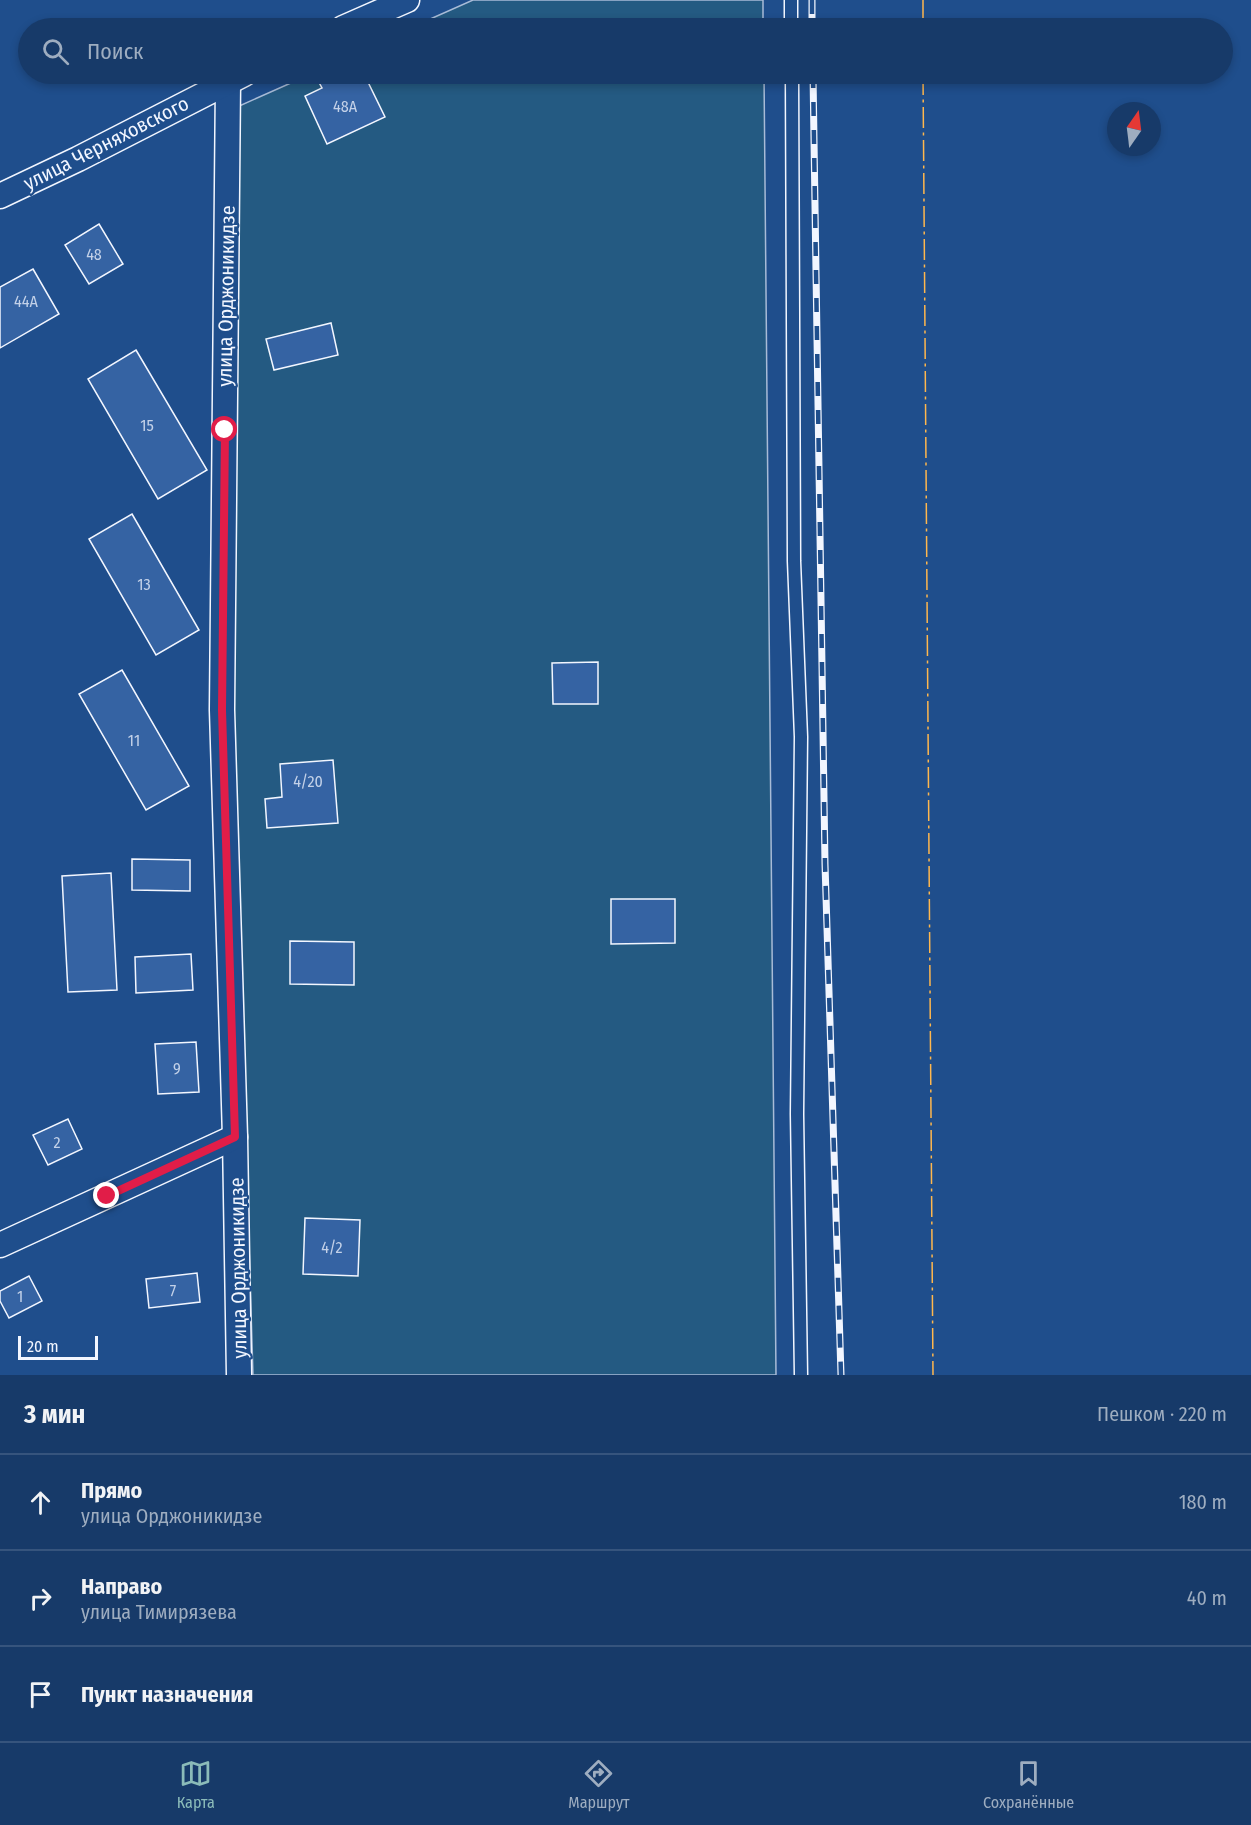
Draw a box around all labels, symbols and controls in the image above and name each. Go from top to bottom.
search box [18,18,1233,84]
icon: search [39,35,72,68]
text: Поиск [87,38,143,65]
street label: улица Черняховского [19,91,193,195]
house number: 48А [333,97,358,116]
north arrow [1107,102,1161,156]
street label: улица Орджоникидзе [212,205,240,387]
house number: 48 [86,245,102,264]
house number: 44А [14,292,39,311]
house number: 15 [140,416,154,435]
route start [211,416,237,442]
house number: 13 [137,575,151,594]
house number: 11 [128,731,140,750]
house number: 4/20 [293,772,323,791]
house number: 9 [173,1059,181,1078]
house number: 2 [53,1133,61,1152]
street label: улица Орджоникидзе [224,1177,252,1359]
route end [93,1182,119,1208]
house number: 4/2 [321,1238,343,1257]
house number: 7 [170,1281,177,1300]
house number: 1 [17,1287,23,1306]
scale bar [18,1333,98,1360]
text: 20 m [27,1337,58,1356]
text: 3 мин [24,1399,85,1430]
text: Пешком · 220 m [1097,1402,1227,1426]
text: Прямо [81,1477,142,1504]
icon: ahead [24,1486,57,1519]
text: 180 m [1179,1490,1227,1514]
text: улица Орджоникидзе [81,1504,262,1528]
text: Направо [81,1573,162,1600]
icon: right [24,1582,57,1615]
text: 40 m [1187,1586,1227,1610]
text: улица Тимирязева [81,1600,237,1624]
icon: arrive [24,1678,57,1711]
text: Пункт назначения [81,1681,253,1708]
tab: Карта [177,1757,215,1812]
tab: Маршрут [568,1757,630,1812]
tab: Сохранённые [983,1757,1074,1812]

